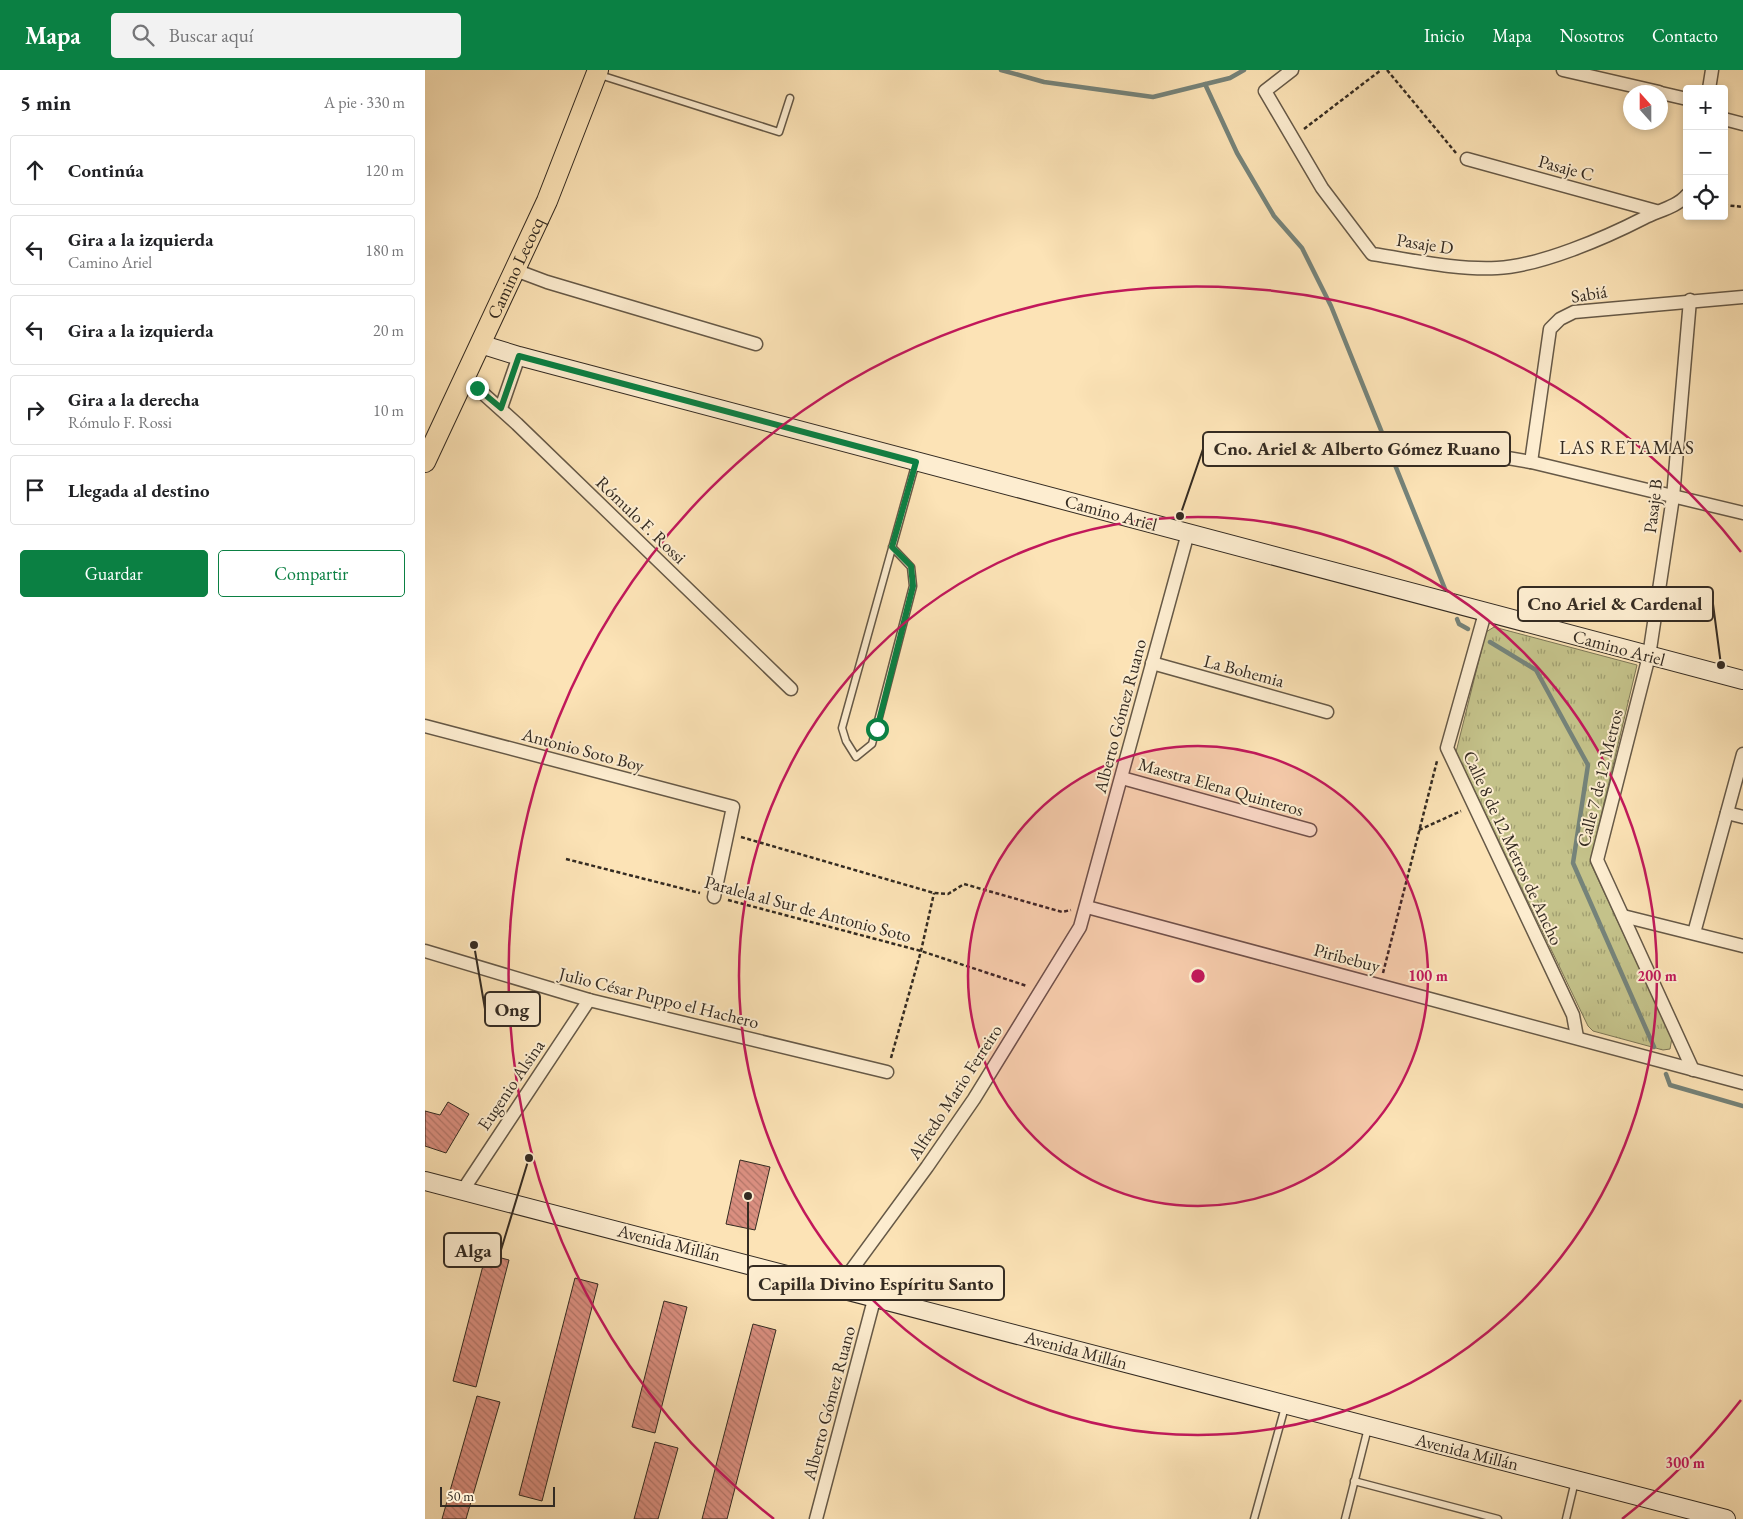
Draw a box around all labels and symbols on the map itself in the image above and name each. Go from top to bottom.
north arrow [1623,85,1668,130]
street label: Pasaje C [1536,149,1596,186]
street label: Camino Lecocq [481,213,549,323]
street label: Pasaje D [1395,228,1455,259]
street label: Sabiá [1569,279,1610,308]
route end [466,377,489,400]
callout: Cno. Ariel & Alberto Gómez Ruano [1203,432,1510,466]
district label: LAS RETAMAS [1559,435,1695,460]
text: Cno. Ariel & Alberto Gómez Ruano [1214,436,1501,461]
street label: Rómulo F. Rossi [591,471,692,569]
street label: Pasaje B [1638,478,1667,534]
street label: Camino Ariel [1062,489,1160,536]
callout: Cno Ariel & Cardenal [1518,587,1713,621]
text: Cno Ariel & Cardenal [1528,591,1703,616]
street label: Camino Ariel [1570,624,1668,671]
street label: Alberto Gómez Ruano [1088,636,1151,796]
street label: La Bohemia [1201,649,1288,692]
street label: Calle 7 de 12 Metros [1571,706,1628,849]
route start [866,718,889,741]
street label: Antonio Soto Boy [519,722,647,777]
street label: Calle 8 de 12 Metros de Ancho [1458,747,1569,949]
street label: Maestra Elena Quinteros [1136,752,1307,821]
street label: Paralela al Sur de Antonio Soto [702,870,914,947]
street label: Piribebuy [1311,938,1383,977]
street label: Julio César Puppo el Hachero [555,961,761,1034]
text: 100 m [1408,966,1448,985]
text: 200 m [1637,966,1677,985]
centre of rings [1189,967,1207,985]
callout: Ong [485,992,540,1026]
text: Ong [495,997,530,1022]
street label: Alfredo Mario Ferreiro [902,1020,1007,1165]
street label: Eugenio Alsina [472,1034,550,1135]
street label: Avenida Millán [614,1218,724,1267]
callout: Alga [444,1233,501,1267]
text: Alga [454,1238,492,1263]
callout: Capilla Divino Espíritu Santo [748,1266,1004,1300]
text: Capilla Divino Espíritu Santo [758,1271,994,1296]
street label: Alberto Gómez Ruano [797,1323,860,1483]
street label: Avenida Millán [1021,1325,1130,1374]
street label: Avenida Millán [1412,1427,1522,1476]
text: 300 m [1665,1453,1705,1472]
scale bar [440,1484,555,1507]

